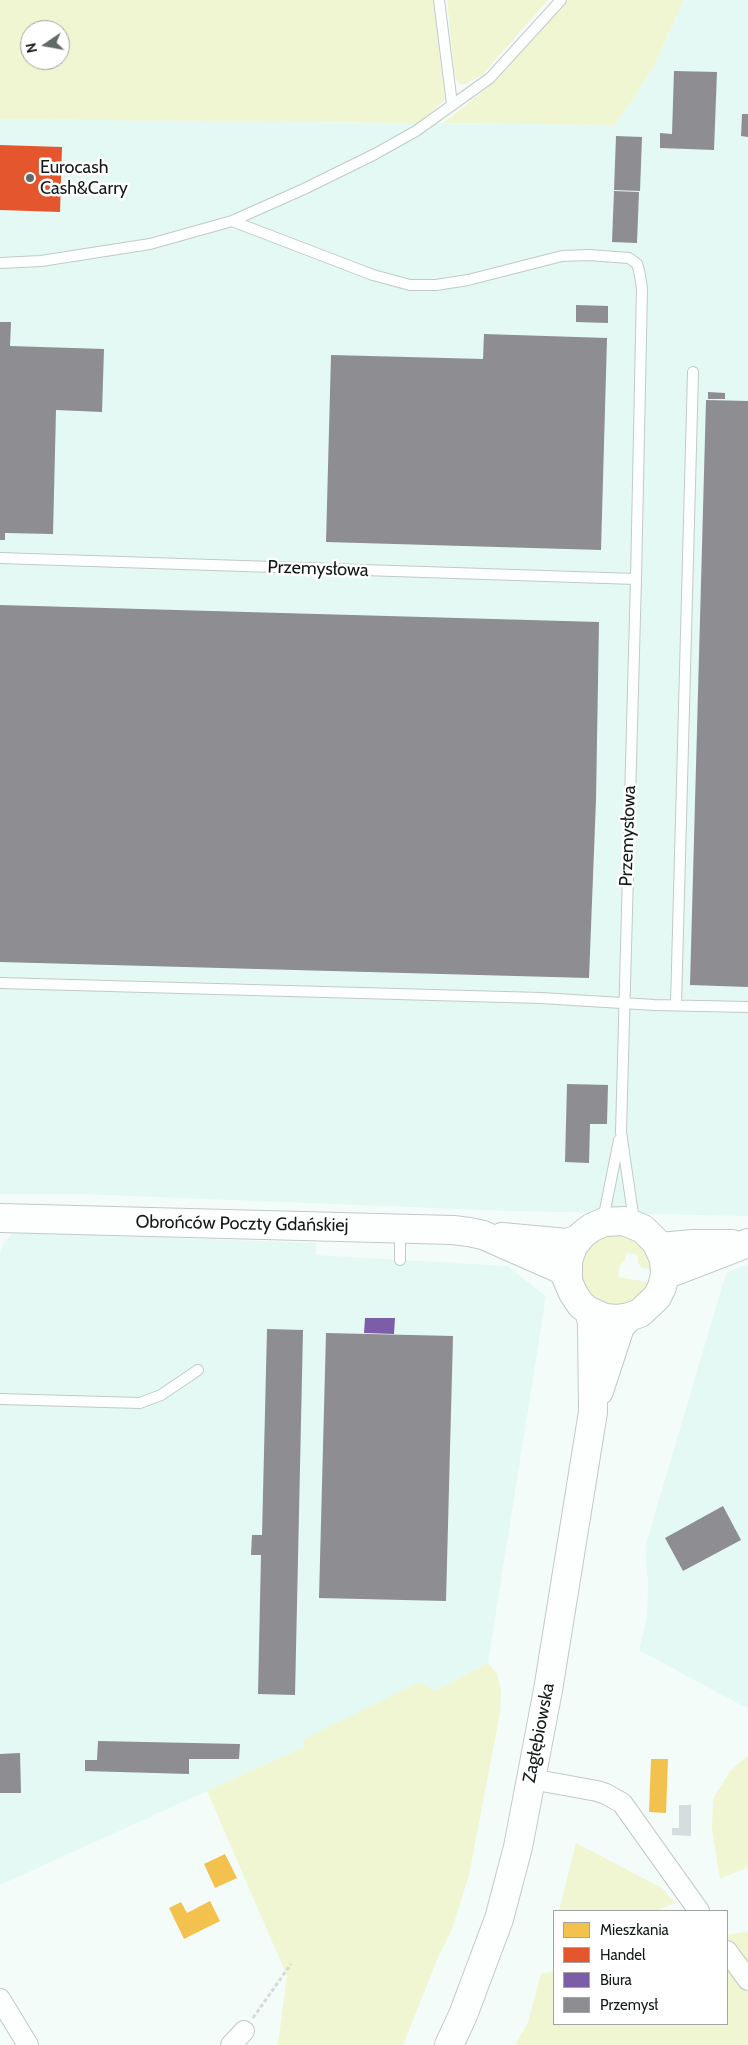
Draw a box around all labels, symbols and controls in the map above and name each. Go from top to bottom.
north arrow [20,20,70,70]
text: N [21,41,41,55]
place label: Eurocash Cash&Carry [40,157,128,200]
marker: Eurocash Cash&Carry [24,172,36,184]
street label: Przemysłowa [267,556,369,582]
street label: Przemysłowa [615,785,641,887]
street label: Obrońców Poczty Gdańskiej [135,1211,349,1237]
street label: Zagłębiowska [519,1681,559,1785]
legend [553,1910,728,2025]
text: Mieszkania [600,1921,669,1939]
text: Handel [600,1946,646,1964]
text: Biura [600,1971,632,1989]
text: Przemysł [600,1996,658,2014]

